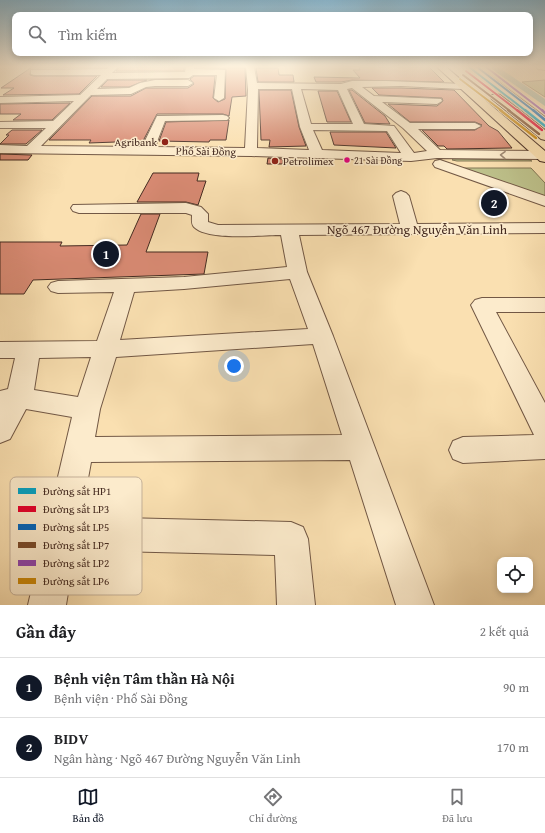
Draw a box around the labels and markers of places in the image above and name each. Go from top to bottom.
place label: Agribank [115,134,157,150]
marker: Agribank [160,137,170,147]
place label: Petrolimex [283,153,334,169]
place label: 21 Sài Đồng [354,153,402,168]
marker: 21 Sài Đồng [342,155,352,165]
marker: Petrolimex [270,156,280,166]
pin: 2 [481,188,507,218]
pin: 1 [93,239,119,269]

